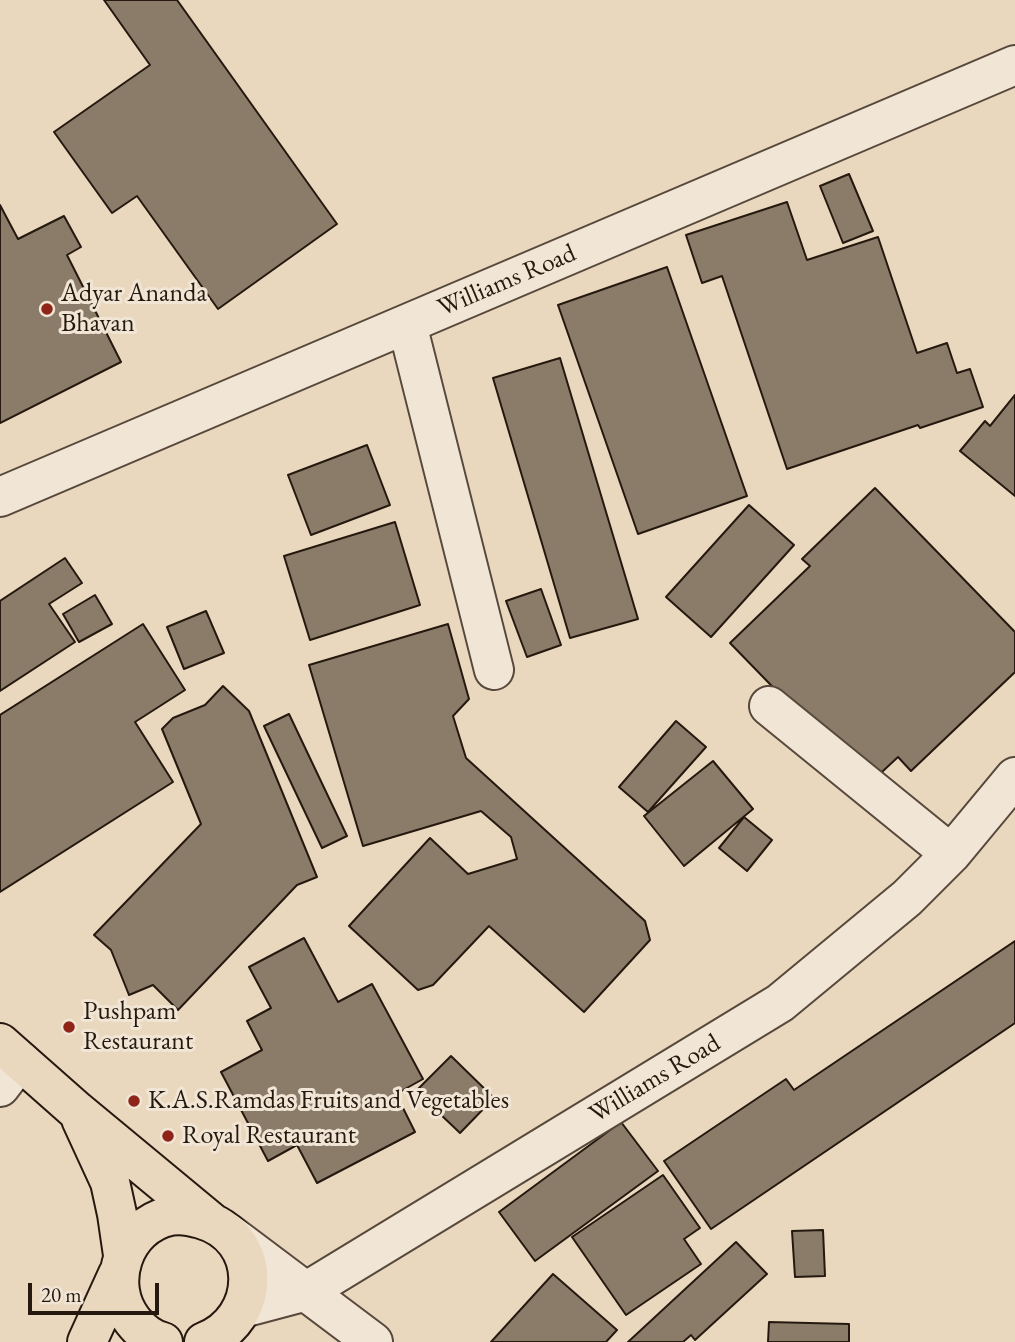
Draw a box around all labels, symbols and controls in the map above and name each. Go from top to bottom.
street label: Williams Road [433,238,581,324]
place label: Adyar Ananda Bhavan [61,278,207,340]
marker: Adyar Ananda Bhavan [39,301,55,317]
place label: Pushpam Restaurant [83,996,193,1058]
marker: Pushpam Restaurant [61,1019,77,1035]
street label: Williams Road [584,1028,726,1130]
place label: K.A.S.Ramdas Fruits and Vegetables [148,1085,509,1117]
marker: K.A.S.Ramdas Fruits and Vegetables [126,1093,142,1109]
place label: Royal Restaurant [182,1120,356,1152]
marker: Royal Restaurant [160,1128,176,1144]
scale bar [32,1268,163,1312]
text: 20 m [41,1281,82,1308]

